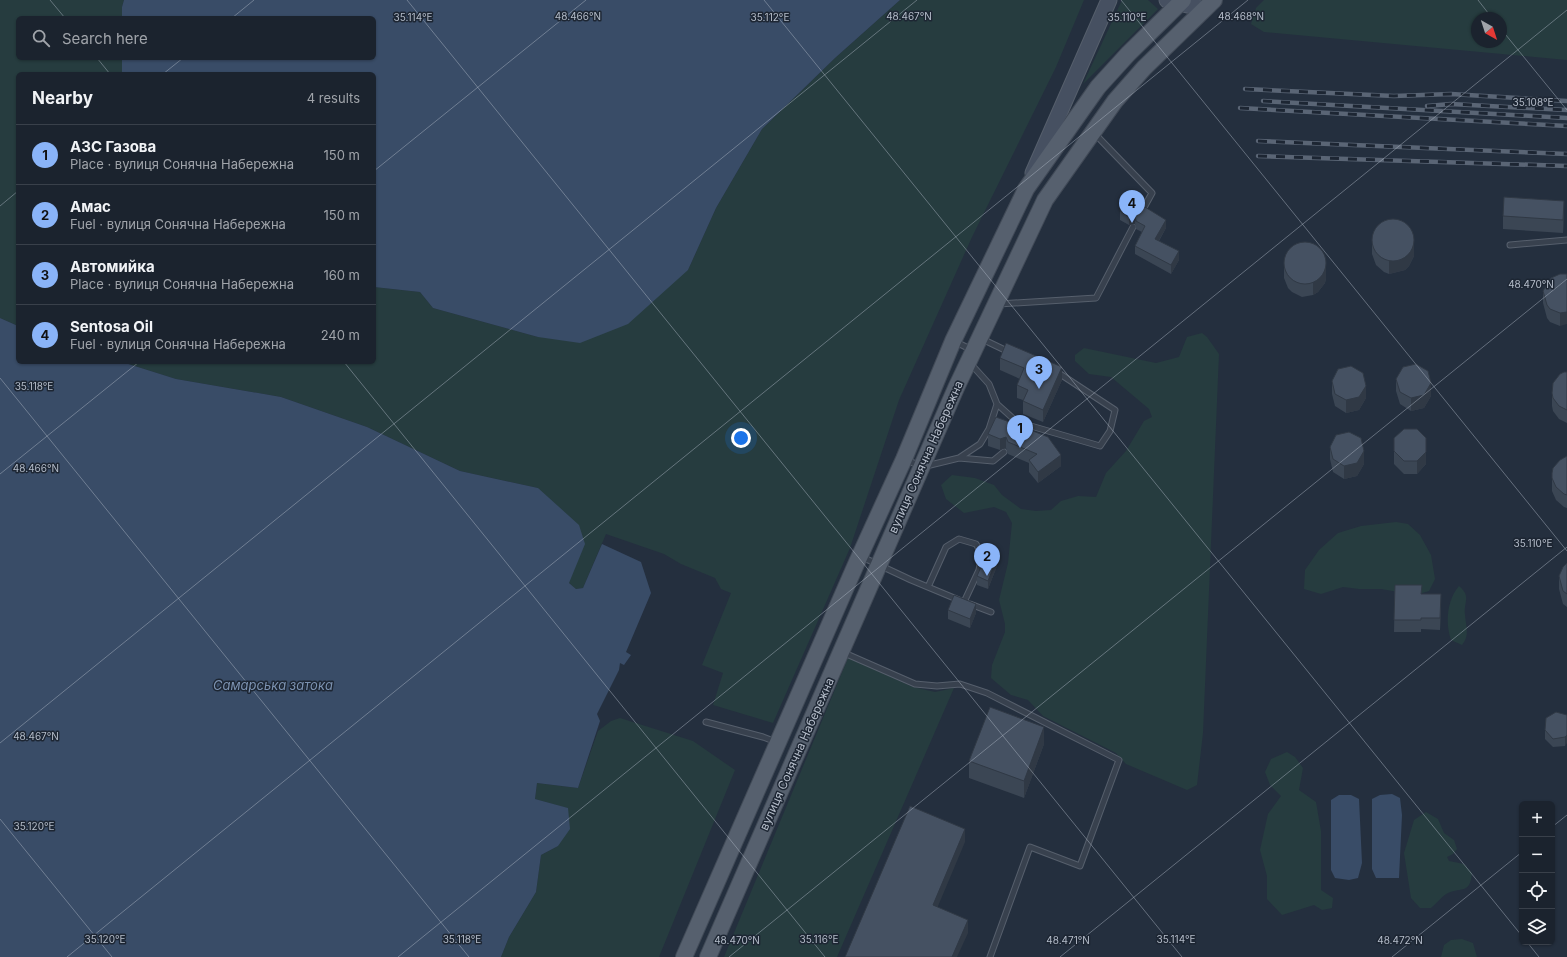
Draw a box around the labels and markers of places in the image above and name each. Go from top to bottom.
pin: 4 [1119,190,1145,223]
pin: 3 [1026,356,1052,389]
pin: 1 [1007,415,1033,448]
pin: 2 [974,543,1000,576]

